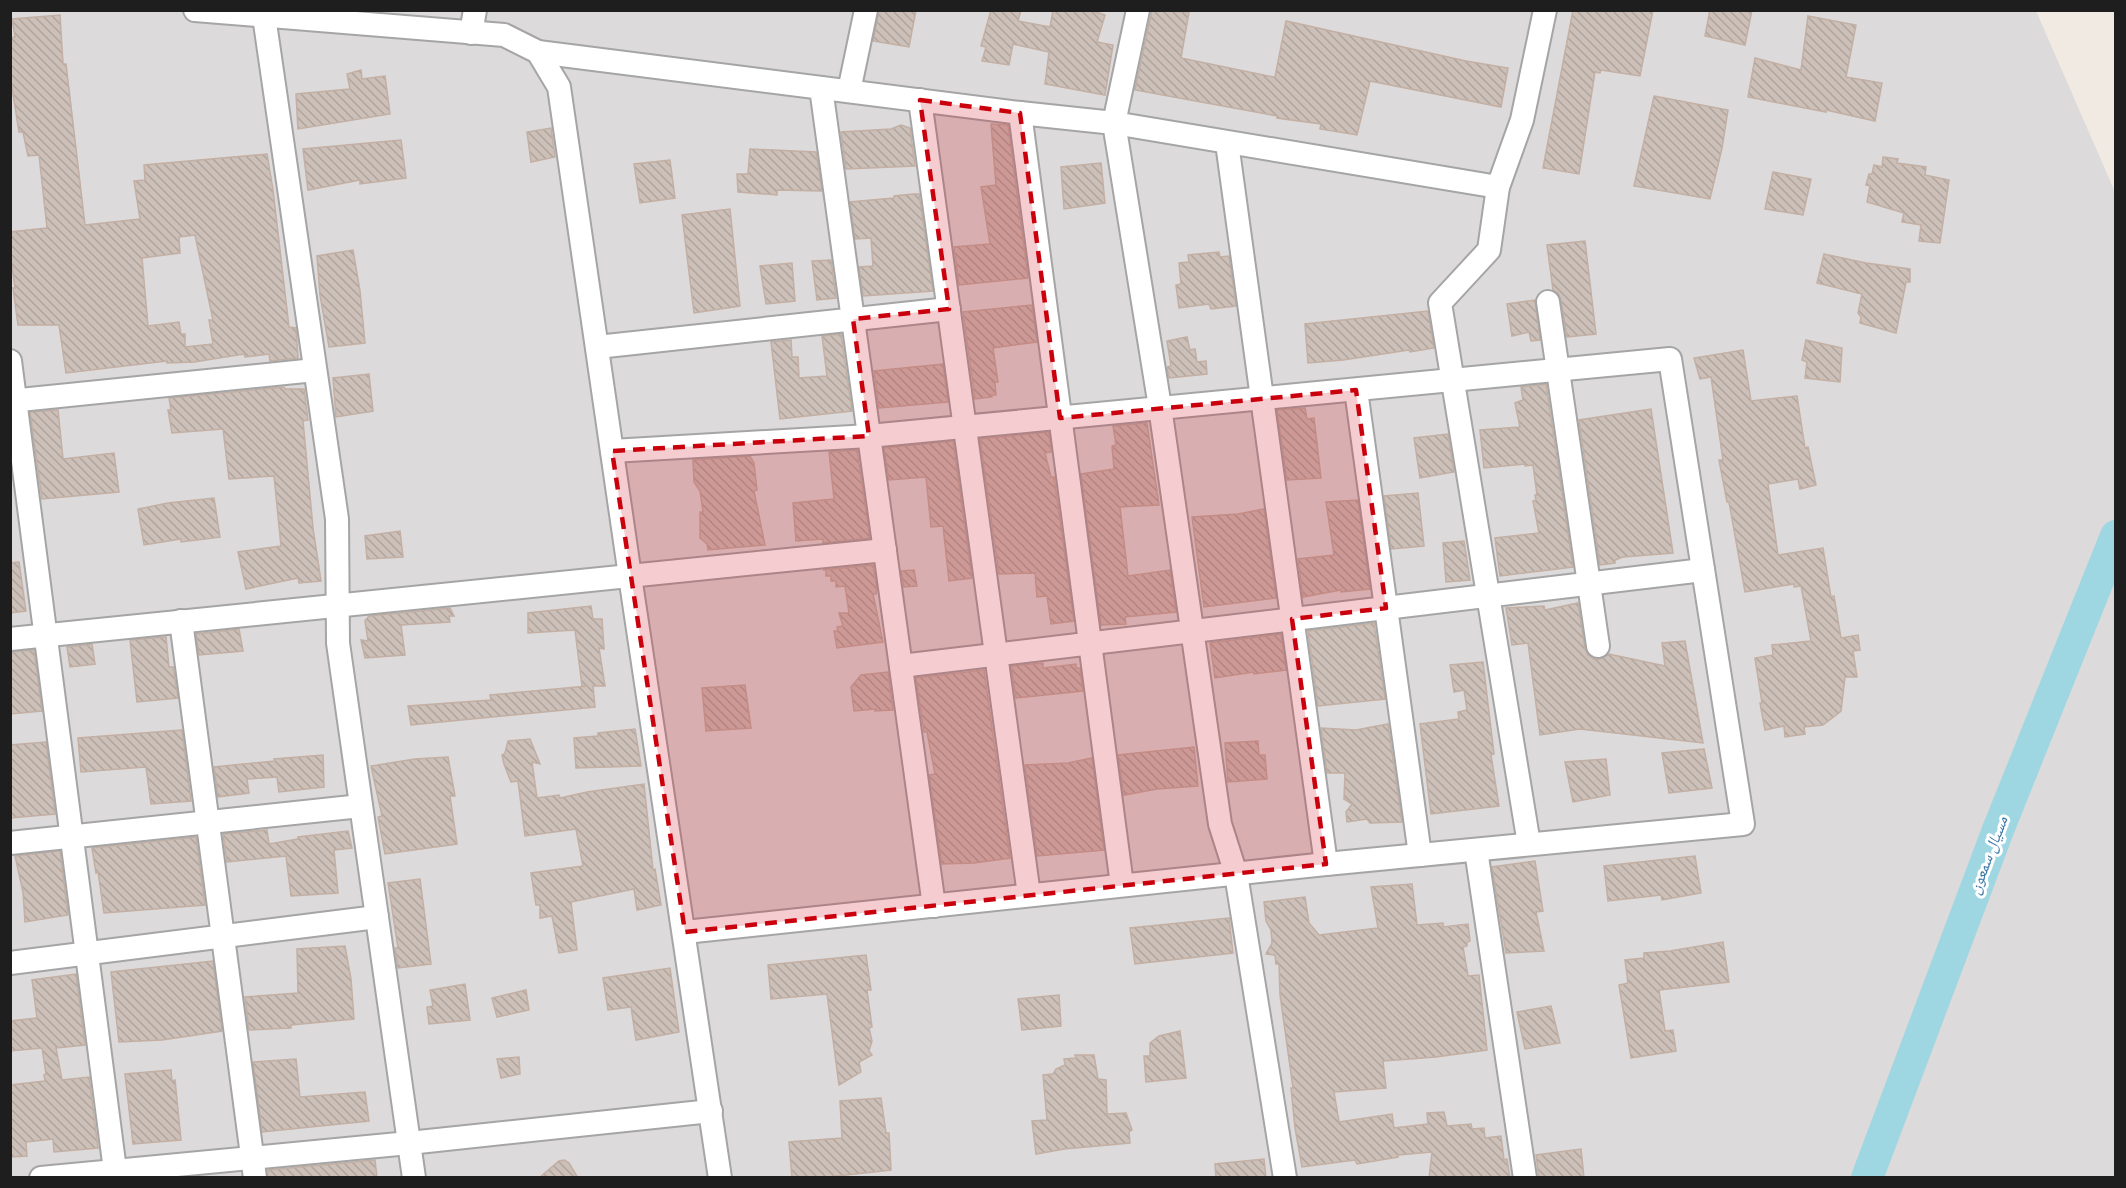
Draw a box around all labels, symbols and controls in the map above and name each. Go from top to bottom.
water label: مسيال سمعون [1964,813,2013,897]

